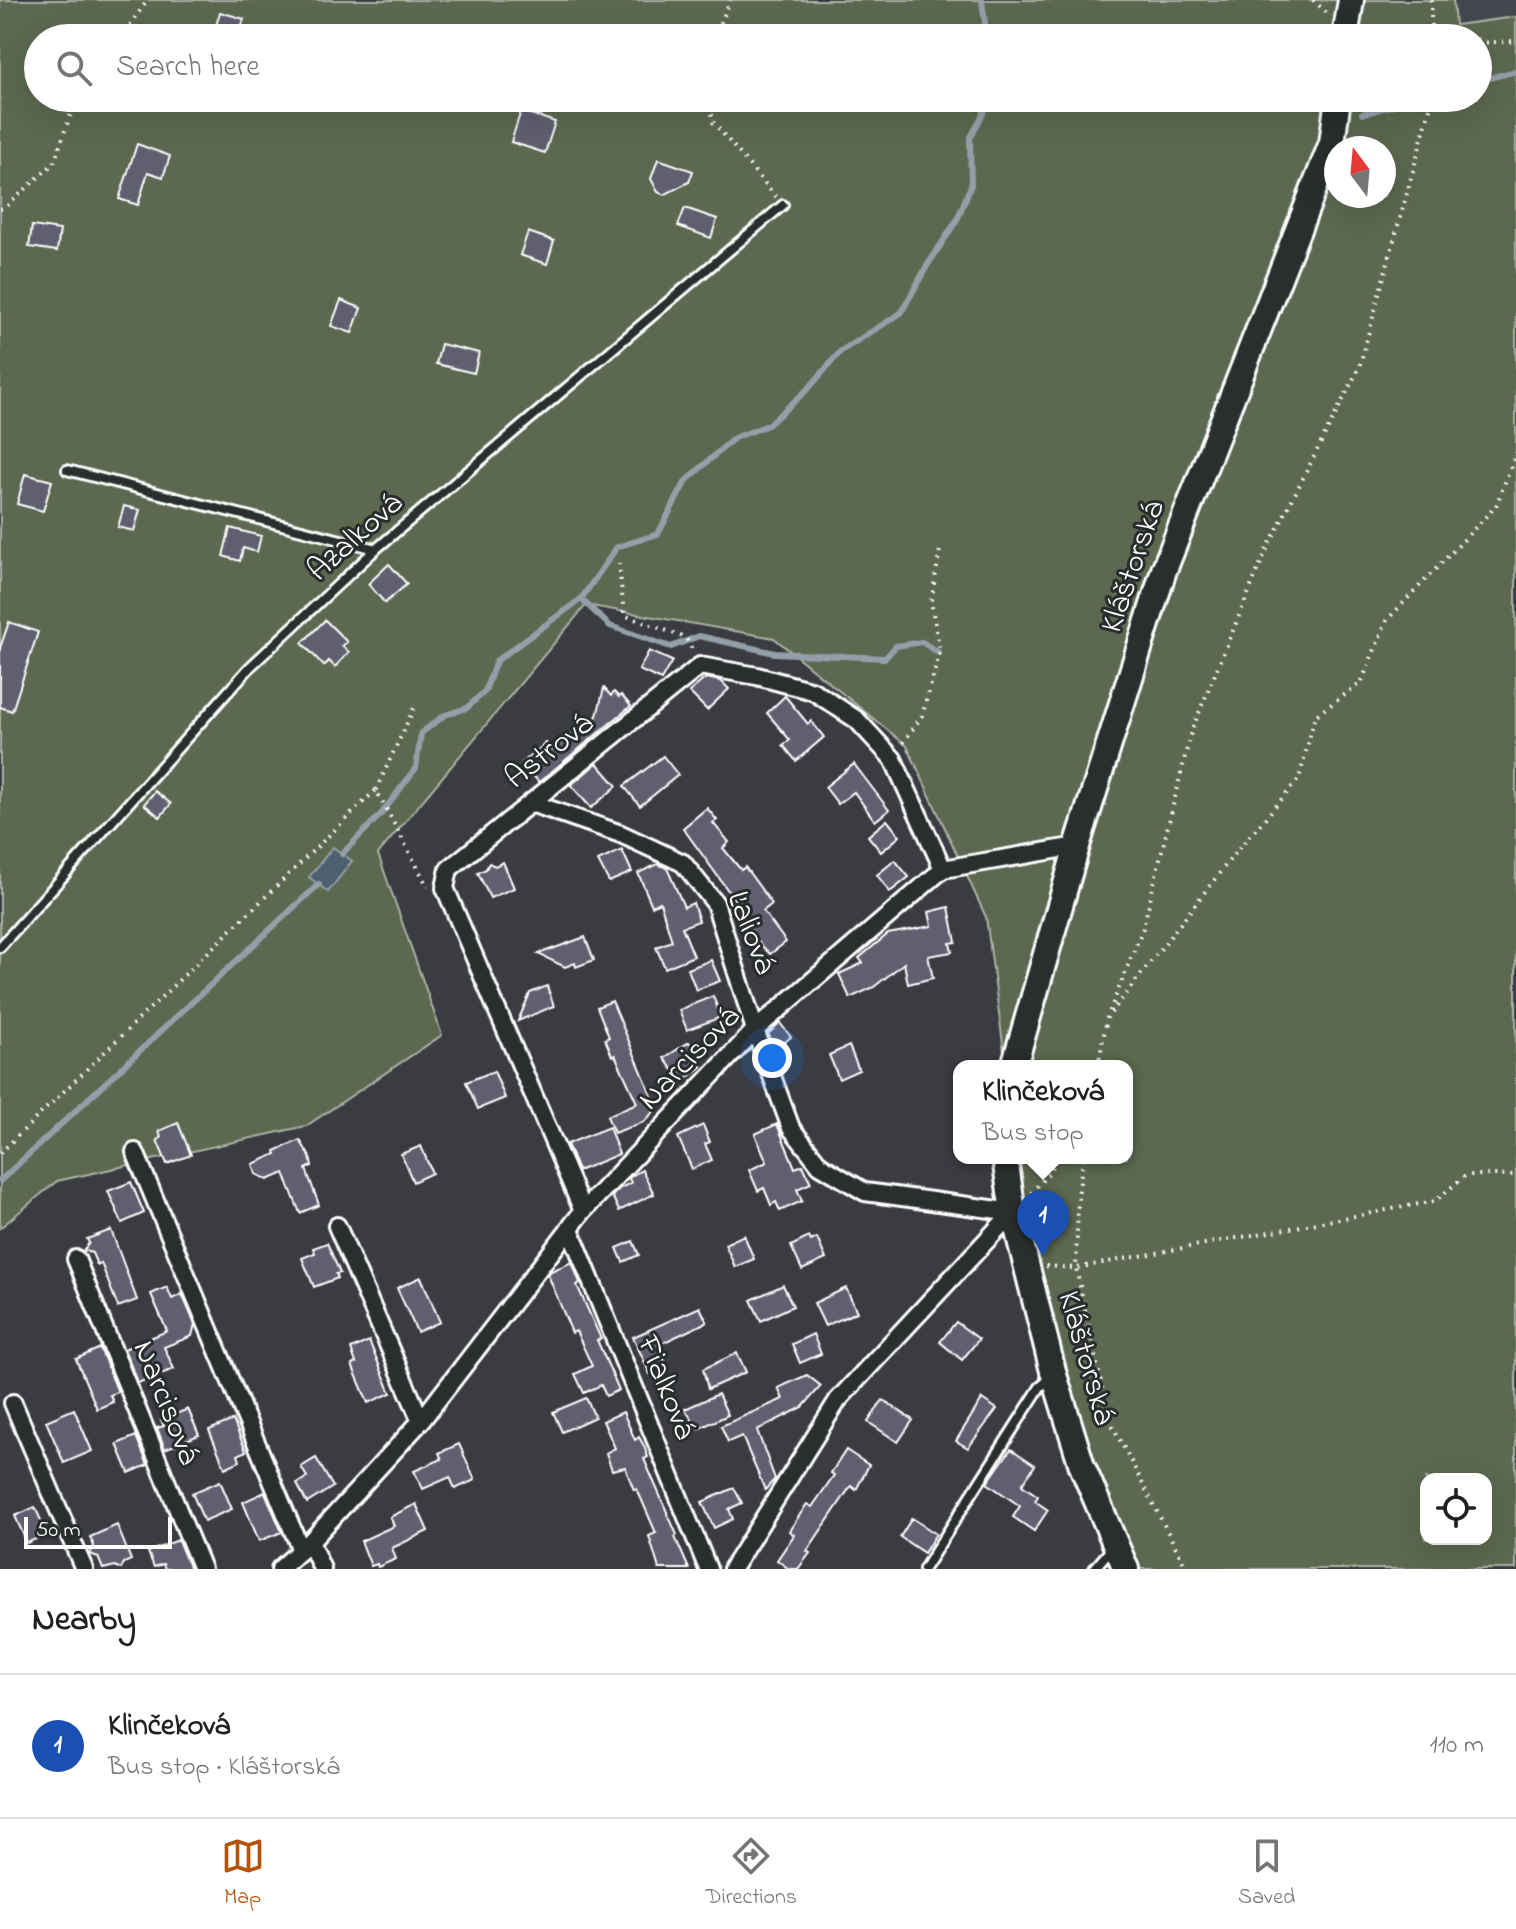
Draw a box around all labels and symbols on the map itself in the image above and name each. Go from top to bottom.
north arrow [1324,136,1396,208]
street label: Azalková [298,482,414,594]
street label: Kláštorská [1089,494,1179,640]
street label: Astrová [495,702,605,802]
street label: Ľaliová [713,885,787,981]
street label: Narcisová [628,996,752,1122]
your location [752,1038,792,1078]
pin: 1 [1017,1190,1069,1256]
street label: Kláštorská [1044,1286,1126,1430]
street label: Fialková [623,1328,707,1447]
street label: Narcisová [119,1334,211,1472]
scale bar [24,1513,172,1549]

